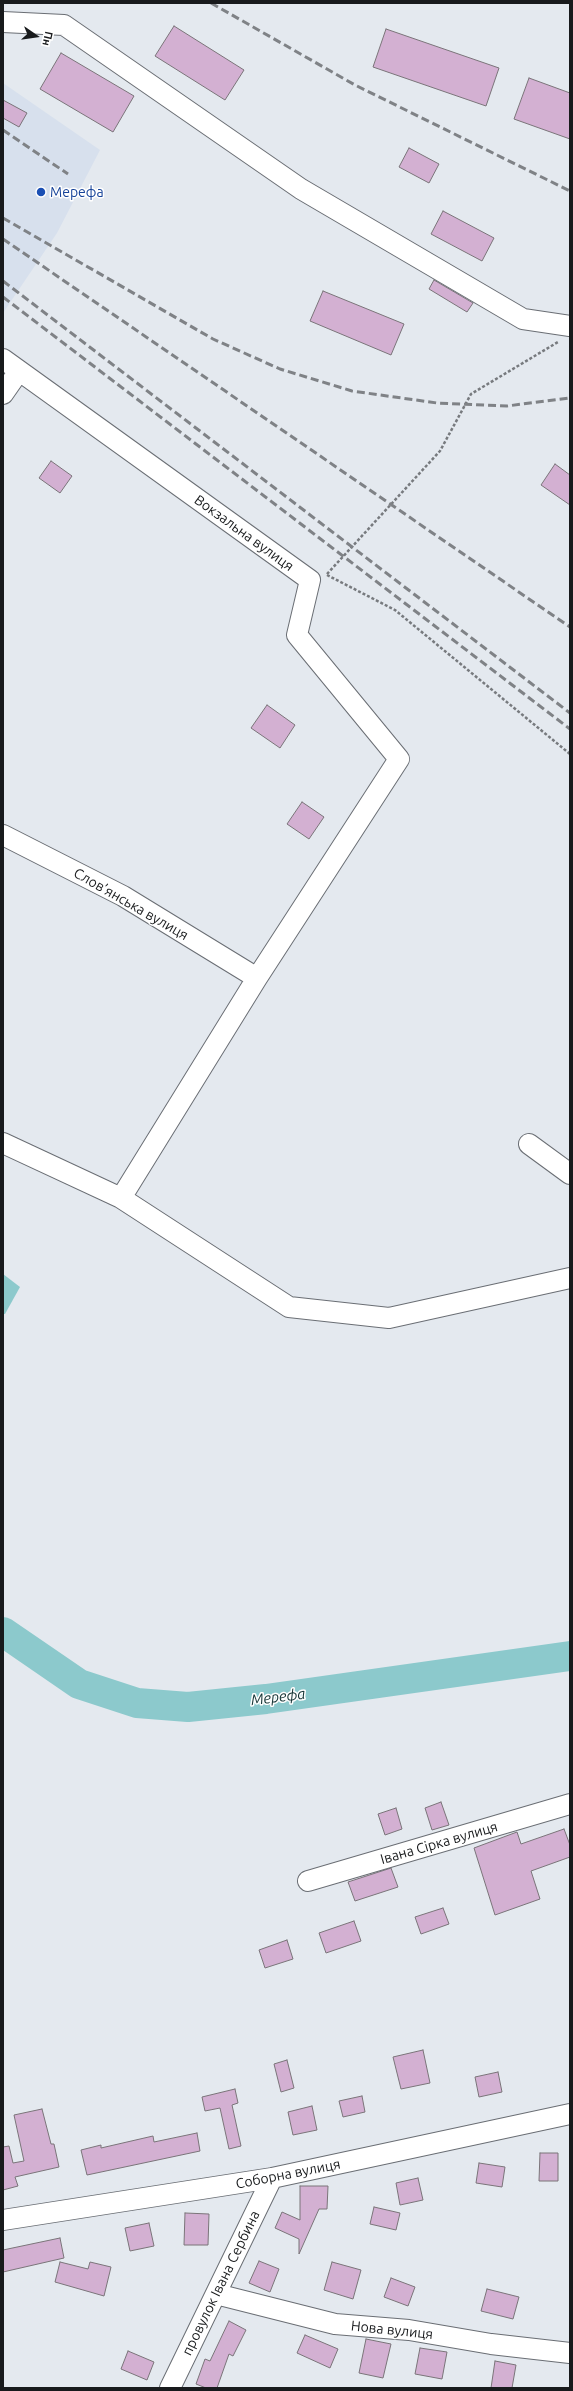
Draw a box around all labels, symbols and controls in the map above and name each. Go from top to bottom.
north arrow [16,16,56,56]
text: Пн [40,30,55,47]
place label: Мерефа [50,184,104,200]
marker: Мерефа [35,186,47,198]
street label: Вокзальна вулиця [191,491,297,575]
street label: Слов’янська вулиця [71,864,191,944]
water label: Мерефа [250,1685,306,1709]
street label: Івана Сірка вулиця [378,1818,500,1868]
street label: Соборна вулиця [234,2156,342,2192]
street label: провулок Івана Сербина [179,2208,263,2358]
street label: Нова вулиця [350,2317,434,2343]

